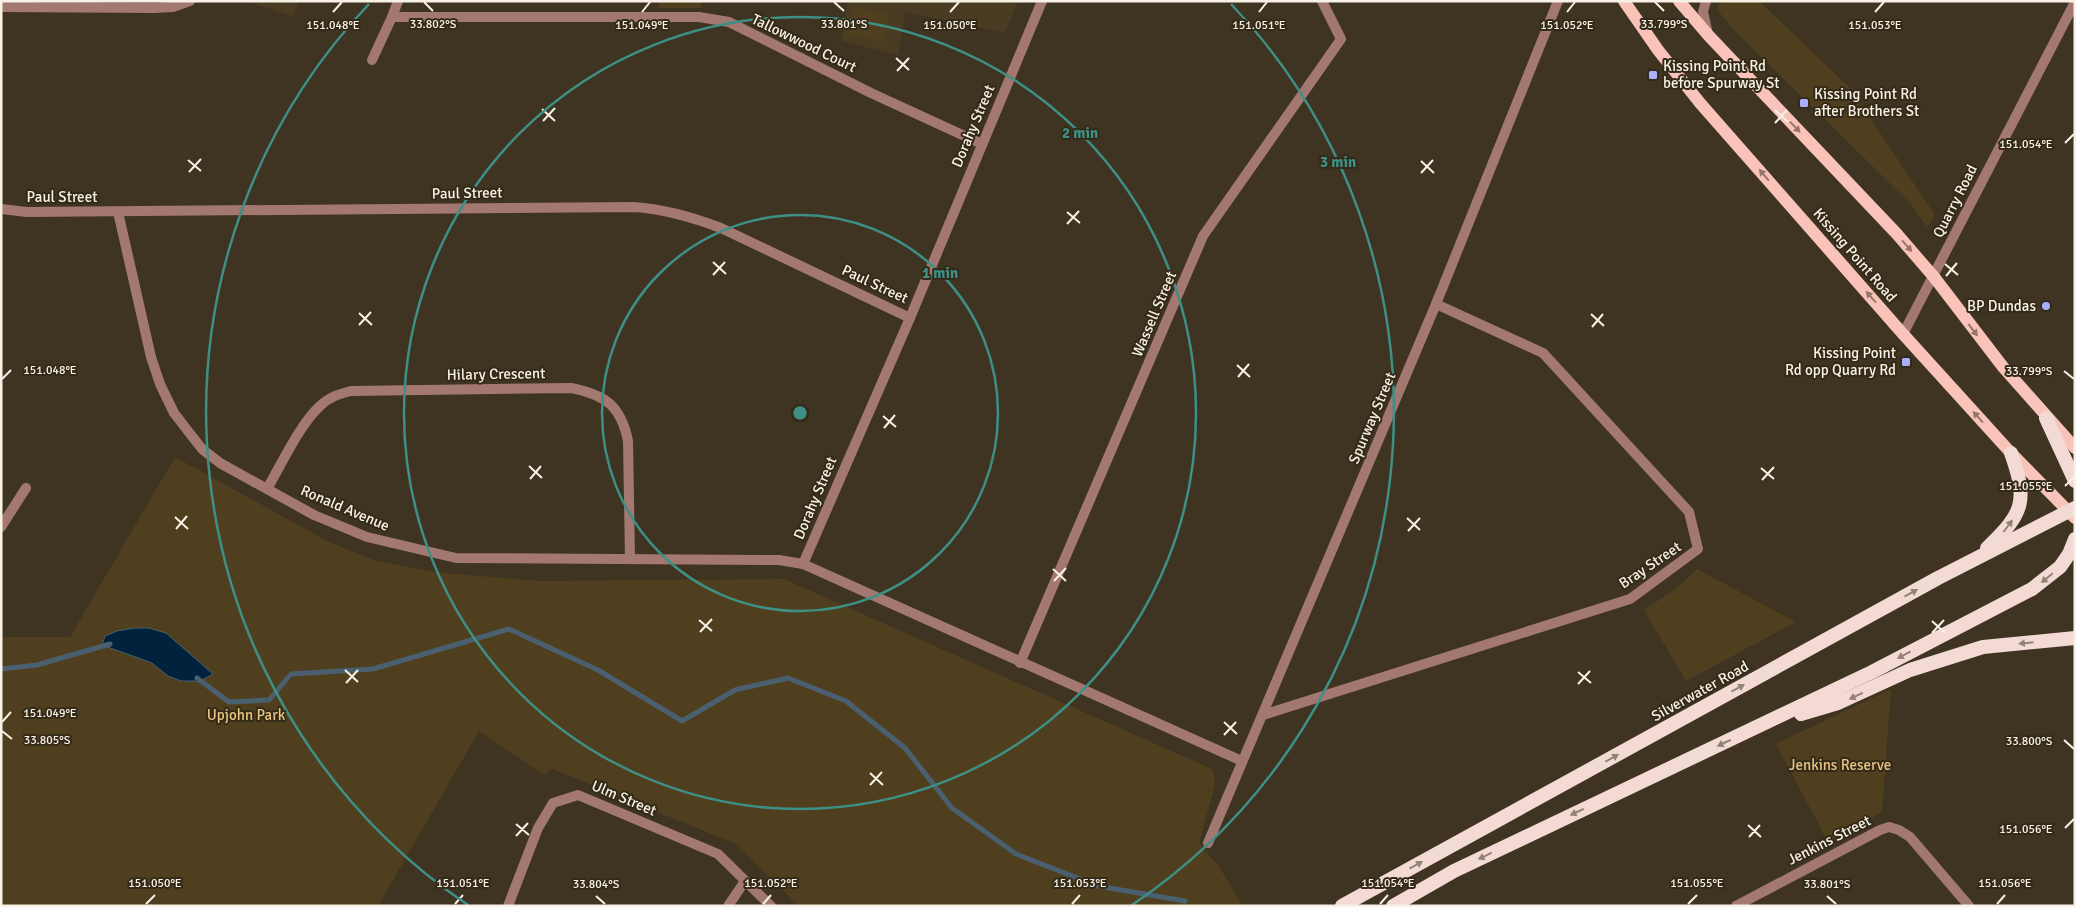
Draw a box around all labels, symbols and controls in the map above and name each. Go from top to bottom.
street label: Tallowwood Court [749,10,859,76]
text: 33.802°S [410,17,457,32]
text: 33.801°S [821,17,868,32]
text: 33.799°S [1641,17,1688,32]
text: 151.048°E [306,18,360,33]
text: 151.049°E [615,18,669,33]
text: 151.050°E [923,18,977,33]
text: 151.051°E [1232,18,1286,33]
text: 151.052°E [1540,18,1594,33]
text: 151.053°E [1848,18,1902,33]
place label: Kissing Point Rd before Spurway St [1663,57,1779,92]
marker: Kissing Point Rd before Spurway St [1647,69,1659,81]
street label: Dorahy Street [948,82,998,170]
place label: Kissing Point Rd after Brothers St [1814,85,1919,120]
marker: Kissing Point Rd after Brothers St [1798,97,1810,109]
one-way arrow [1789,121,1801,133]
text: 2 min [1062,124,1098,142]
text: 151.054°E [1999,137,2053,152]
text: 3 min [1320,153,1356,171]
street label: Quarry Road [1929,161,1981,240]
one-way arrow [1758,169,1770,181]
street label: Paul Street [431,183,503,203]
street label: Paul Street [27,188,97,206]
street label: Kissing Point Road [1809,204,1901,306]
one-way arrow [1901,239,1912,252]
street label: Paul Street [839,261,911,307]
text: 1 min [922,264,958,282]
street label: Wassell Street [1128,268,1180,360]
one-way arrow [1865,291,1876,304]
place label: BP Dundas [1967,297,2036,315]
marker: BP Dundas [2040,300,2052,312]
one-way arrow [1968,323,1979,336]
place label: Kissing Point Rd opp Quarry Rd [1785,344,1896,379]
marker: Kissing Point Rd opp Quarry Rd [1900,356,1912,368]
text: 151.048°E [23,363,77,378]
street label: Hilary Crescent [446,364,546,384]
text: 33.799°S [2006,364,2053,379]
street label: Spurway Street [1345,369,1399,467]
centre of rings [791,404,809,422]
one-way arrow [1972,411,1984,423]
street label: Dorahy Street [790,454,840,542]
text: 151.055°E [1999,479,2053,494]
street label: Ronald Avenue [298,481,392,535]
one-way arrow [2003,520,2014,533]
street label: Bray Street [1616,538,1684,592]
one-way arrow [2040,573,2054,583]
one-way arrow [1904,589,1919,597]
one-way arrow [2018,639,2034,647]
one-way arrow [1897,651,1912,659]
street label: Silverwater Road [1648,657,1752,725]
one-way arrow [1731,684,1746,692]
one-way arrow [1849,692,1863,700]
text: 151.049°E [23,706,77,721]
park label: Upjohn Park [207,706,286,724]
text: 33.805°S [24,733,71,748]
text: 33.800°S [2006,734,2053,749]
one-way arrow [1717,740,1731,748]
one-way arrow [1605,753,1618,762]
park label: Jenkins Reserve [1789,756,1891,774]
street label: Ulm Street [589,776,659,820]
one-way arrow [1570,809,1584,817]
street label: Jenkins Street [1784,811,1874,869]
text: 151.056°E [1999,822,2053,837]
one-way arrow [1477,852,1492,861]
one-way arrow [1408,861,1423,869]
text: 151.050°E [128,876,182,891]
text: 151.051°E [436,876,490,891]
text: 151.052°E [744,876,798,891]
text: 151.053°E [1053,876,1107,891]
text: 151.054°E [1361,876,1415,891]
text: 151.055°E [1670,876,1724,891]
text: 151.056°E [1978,876,2032,891]
text: 33.804°S [573,877,620,892]
text: 33.801°S [1804,877,1851,892]

